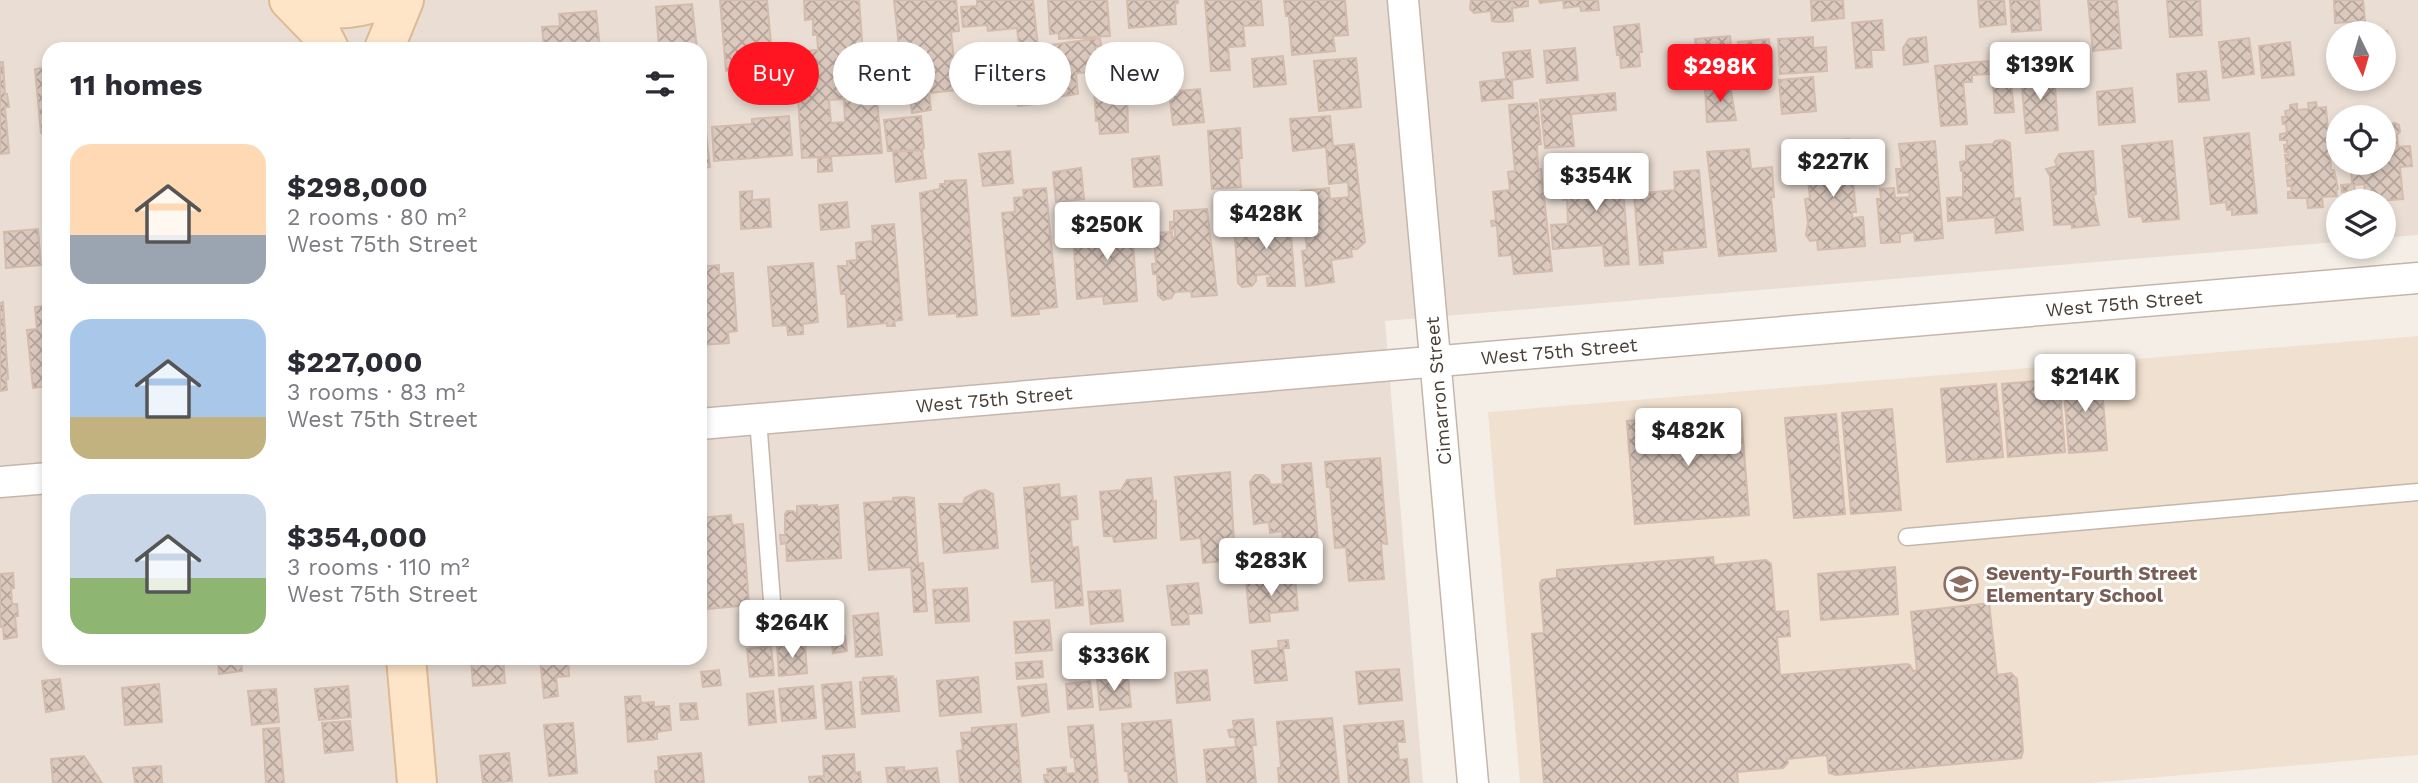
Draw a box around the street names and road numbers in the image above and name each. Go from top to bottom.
street label: West 75th Street [2045,285,2203,322]
street label: Cimarron Street [1421,316,1456,466]
street label: West 75th Street [1480,333,1638,370]
street label: West 75th Street [915,381,1073,418]

